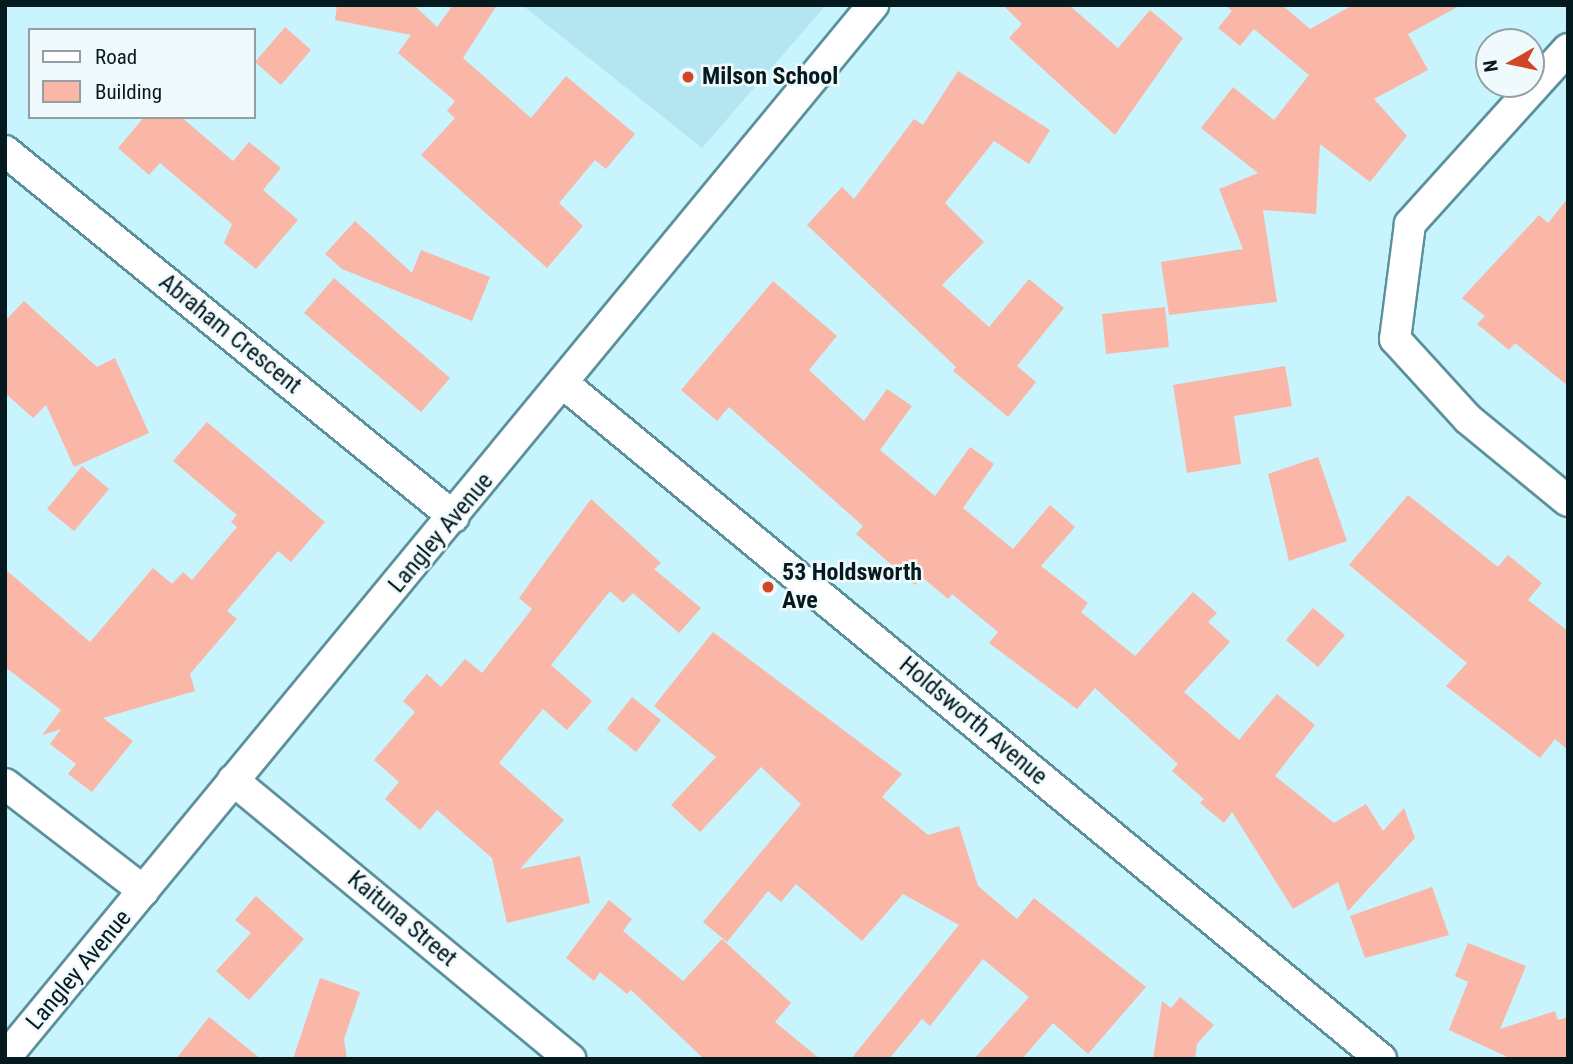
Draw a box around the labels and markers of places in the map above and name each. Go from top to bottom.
place label: Milson School [702,63,838,91]
marker: Milson School [680,69,696,85]
place label: 53 Holdsworth Ave [782,559,922,615]
marker: 53 Holdsworth Ave [760,579,776,595]

